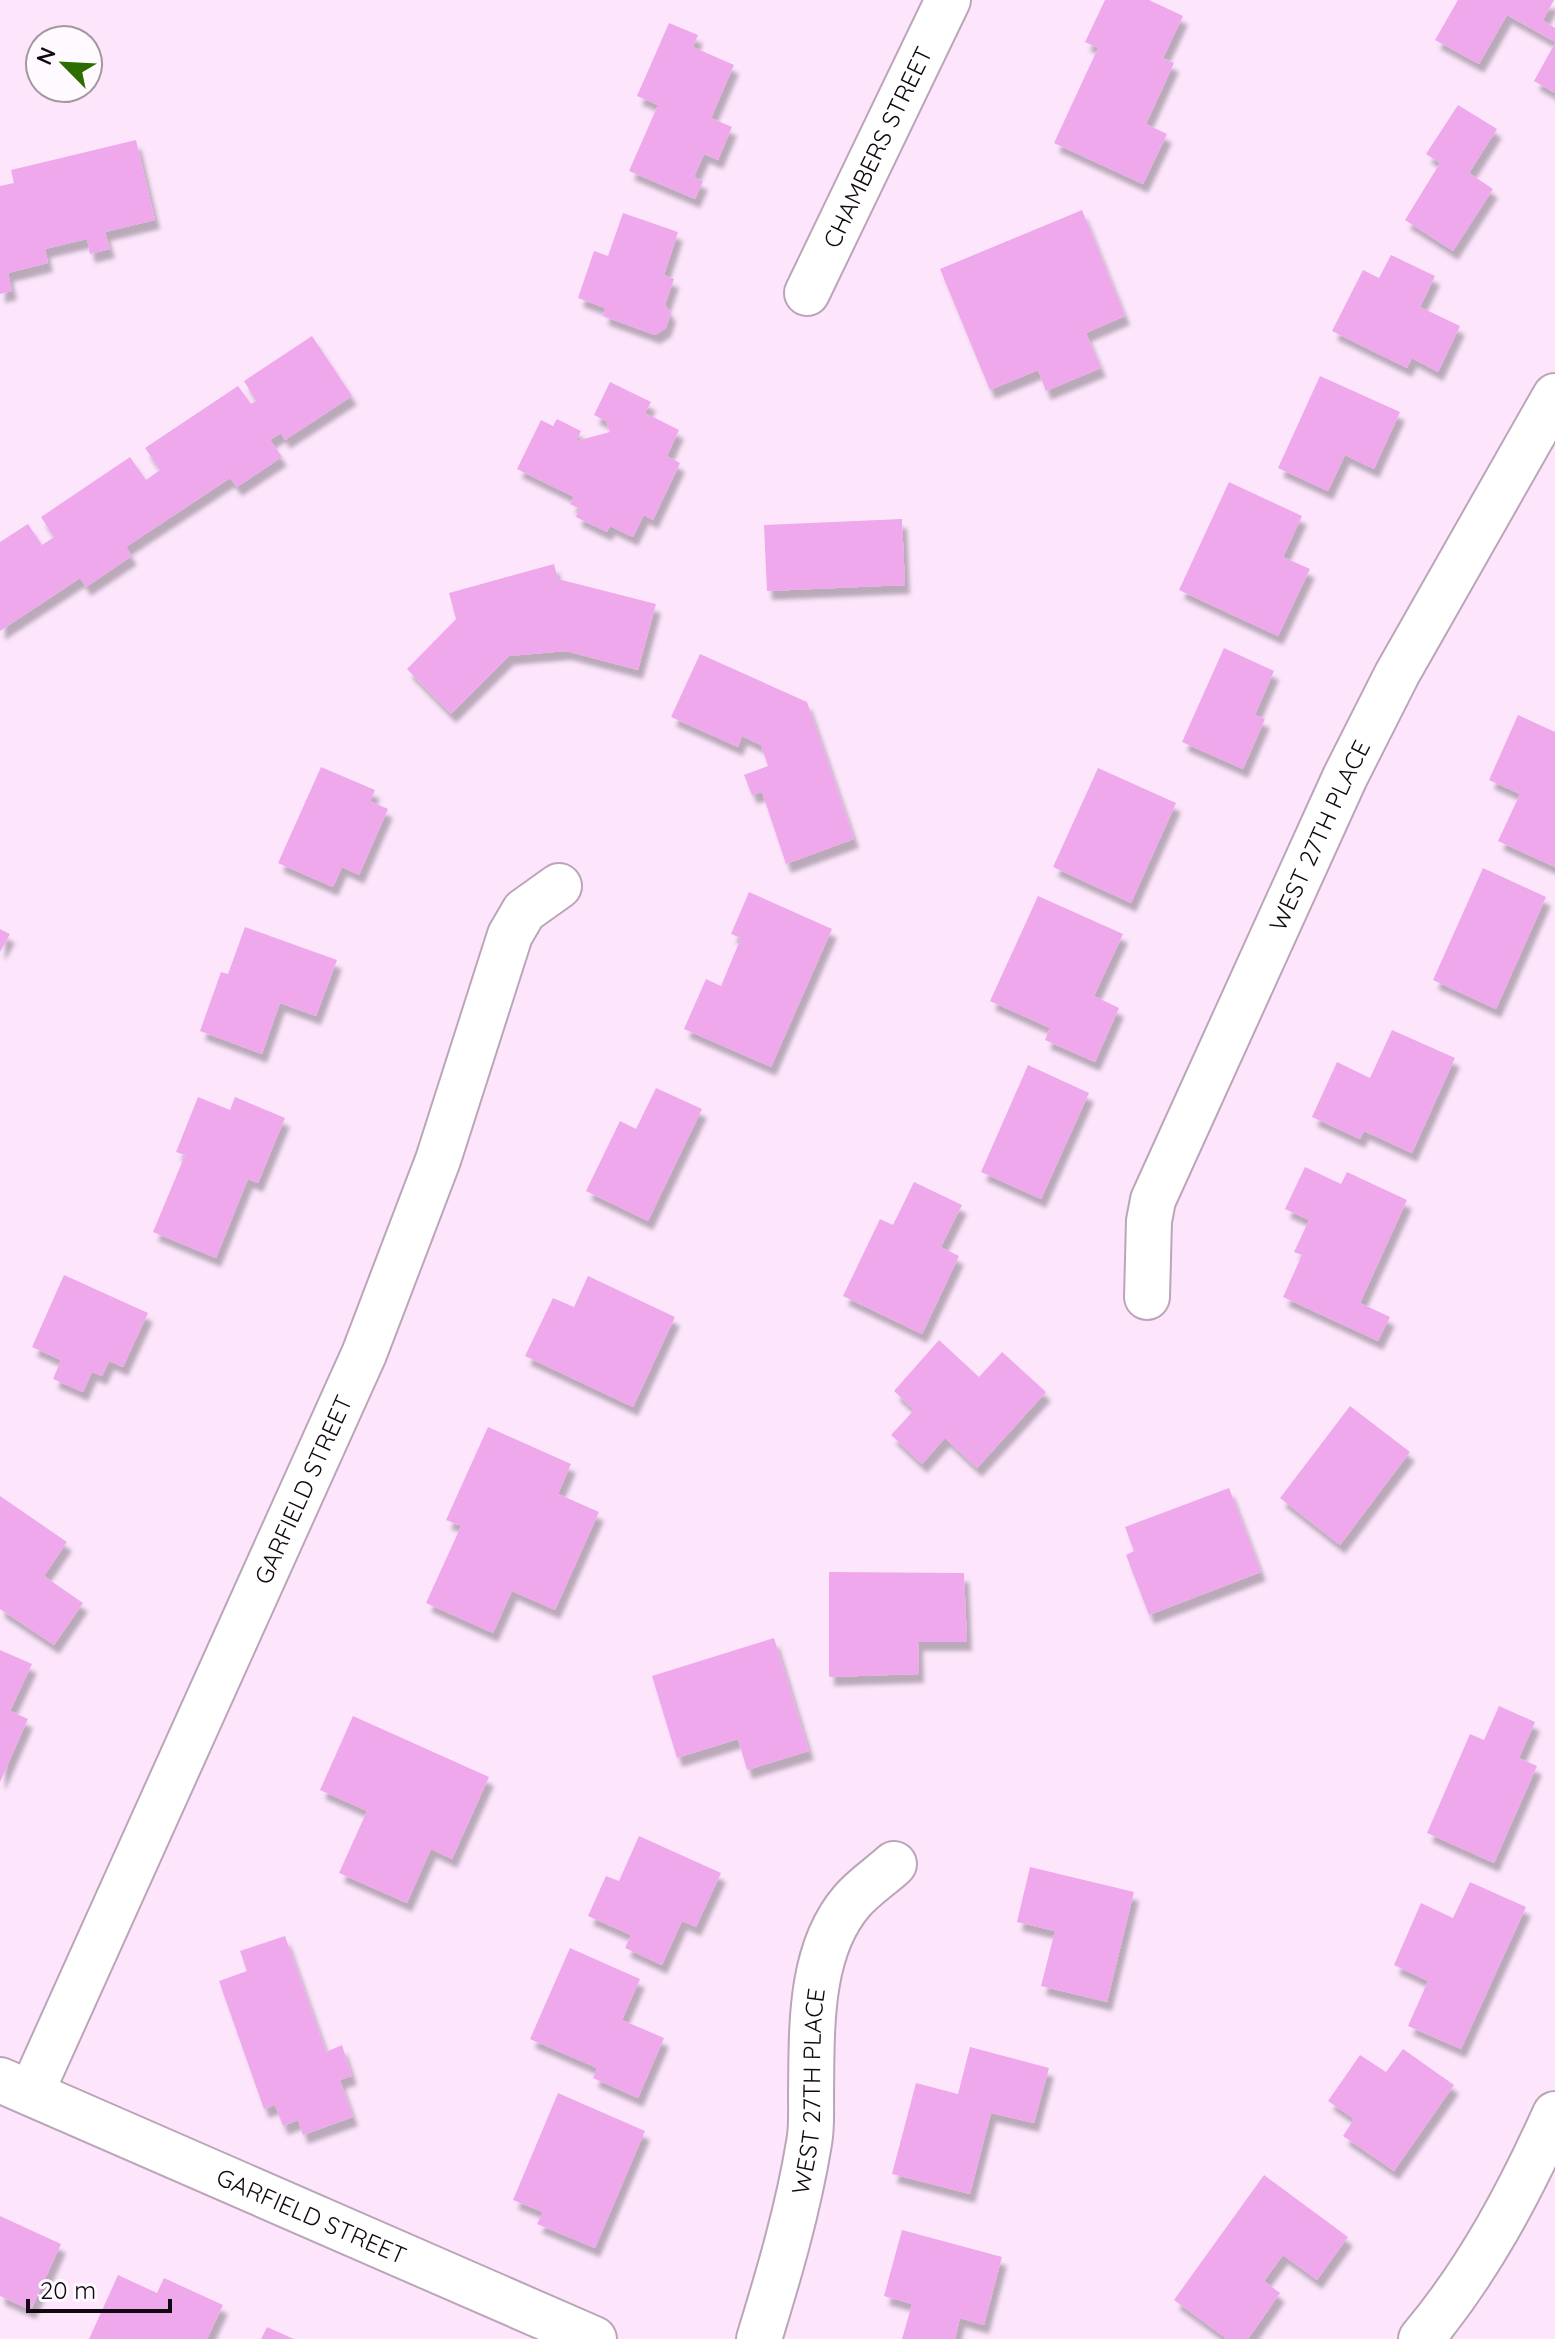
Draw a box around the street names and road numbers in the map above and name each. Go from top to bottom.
street label: CHAMBERS STREET [816,42,938,252]
street label: WEST 27TH PLACE [1262,735,1376,936]
street label: GARFIELD STREET [247,1390,359,1589]
street label: WEST 27TH PLACE [784,1986,831,2197]
street label: GARFIELD STREET [212,2161,411,2270]

